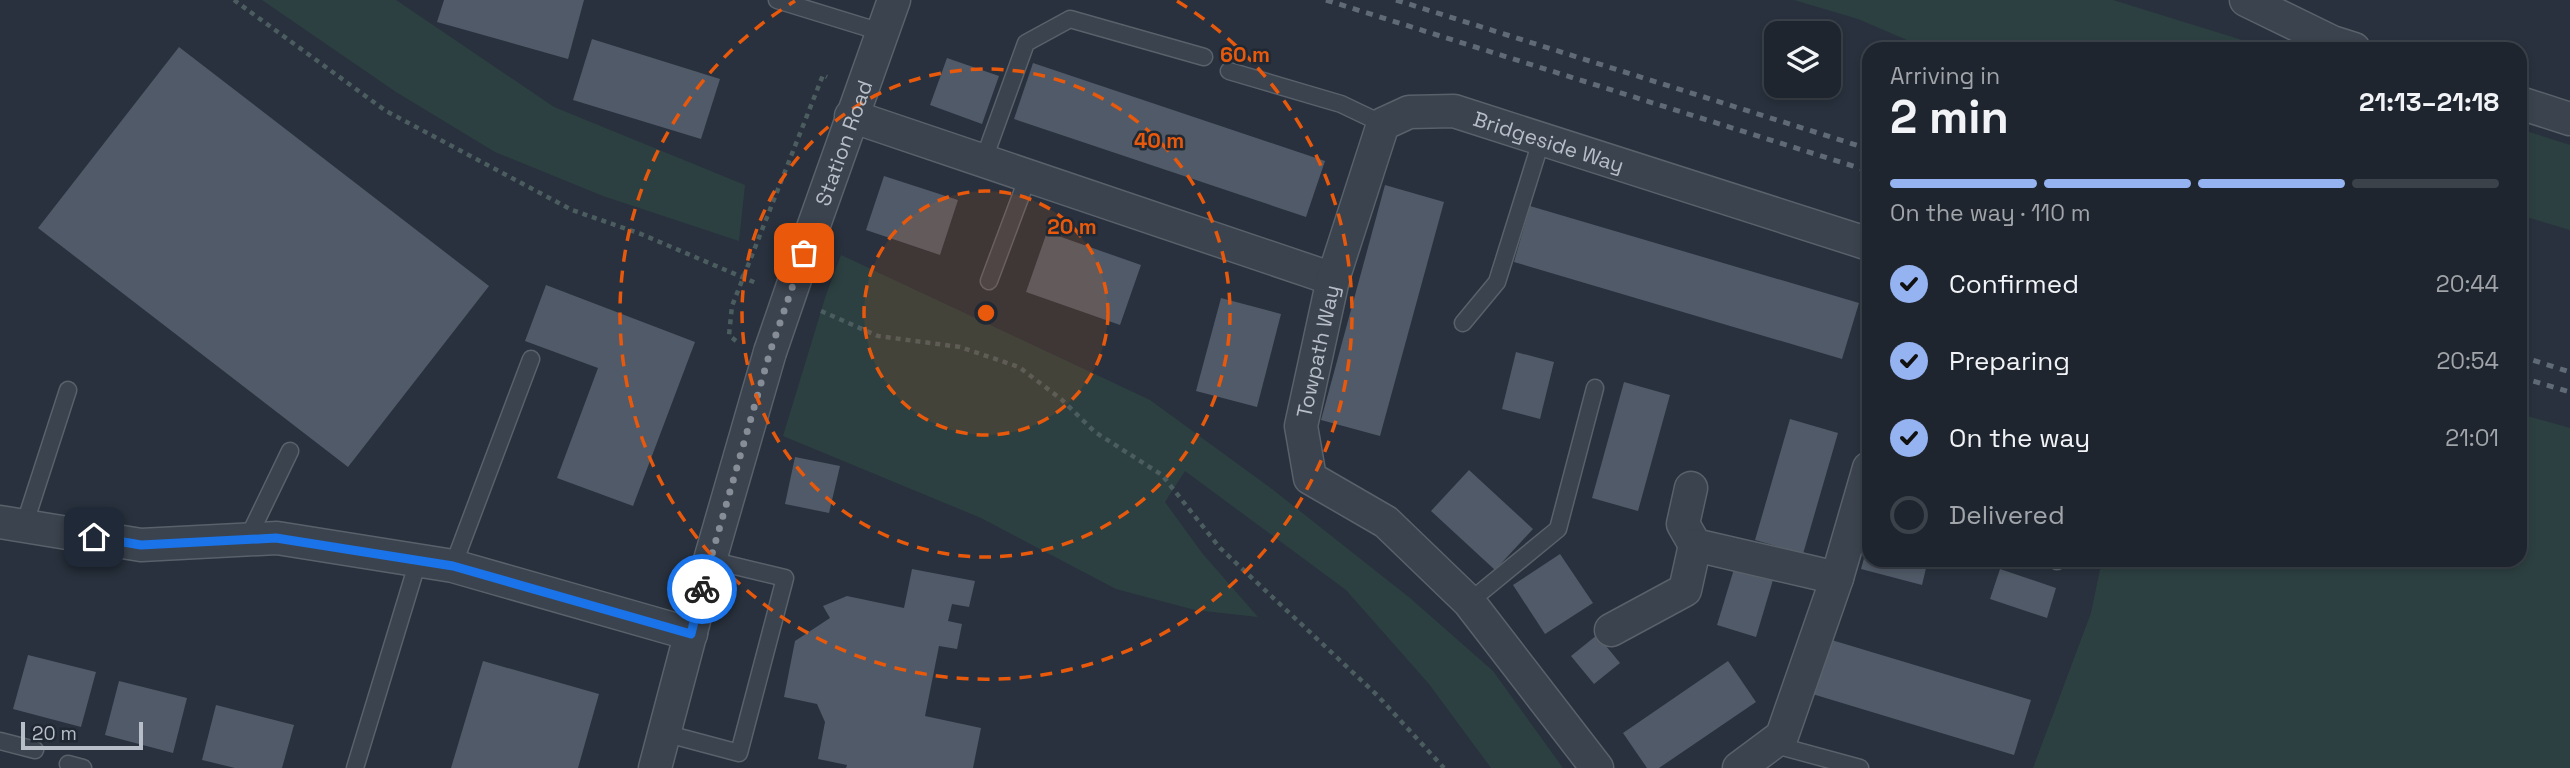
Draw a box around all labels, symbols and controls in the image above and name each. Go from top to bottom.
map controls [1764,21,1841,98]
button: layers [1764,21,1841,98]
text: 60 m [1220,41,1270,68]
text: Arriving in [1890,61,2000,91]
street label: Station Road [808,76,878,209]
text: 21:13–21:18 [2359,85,2499,119]
text: 2 min [1890,88,2009,146]
street label: Bridgeside Way [1470,105,1628,178]
text: 40 m [1134,127,1184,154]
text: On the way · 110 m [1890,198,2091,228]
text: 20 m [1047,213,1097,240]
pin [774,223,834,283]
icon: bag [785,234,823,272]
icon: check [1890,265,1928,303]
text: Confirmed [1949,267,2079,301]
text: 20:44 [2436,269,2499,299]
street label: Towpath Way [1290,282,1345,420]
centre of rings [974,301,998,325]
icon: check [1890,342,1928,380]
text: Preparing [1949,344,2070,378]
text: 20:54 [2436,346,2499,376]
icon: check [1890,419,1928,457]
text: On the way [1949,421,2090,455]
text: 21:01 [2445,423,2499,453]
text: Delivered [1949,498,2065,532]
pin [64,507,124,567]
icon: home [75,518,113,556]
courier [667,554,737,624]
icon: bike [683,570,721,608]
scale bar [21,719,144,751]
text: 20 m [32,721,77,746]

